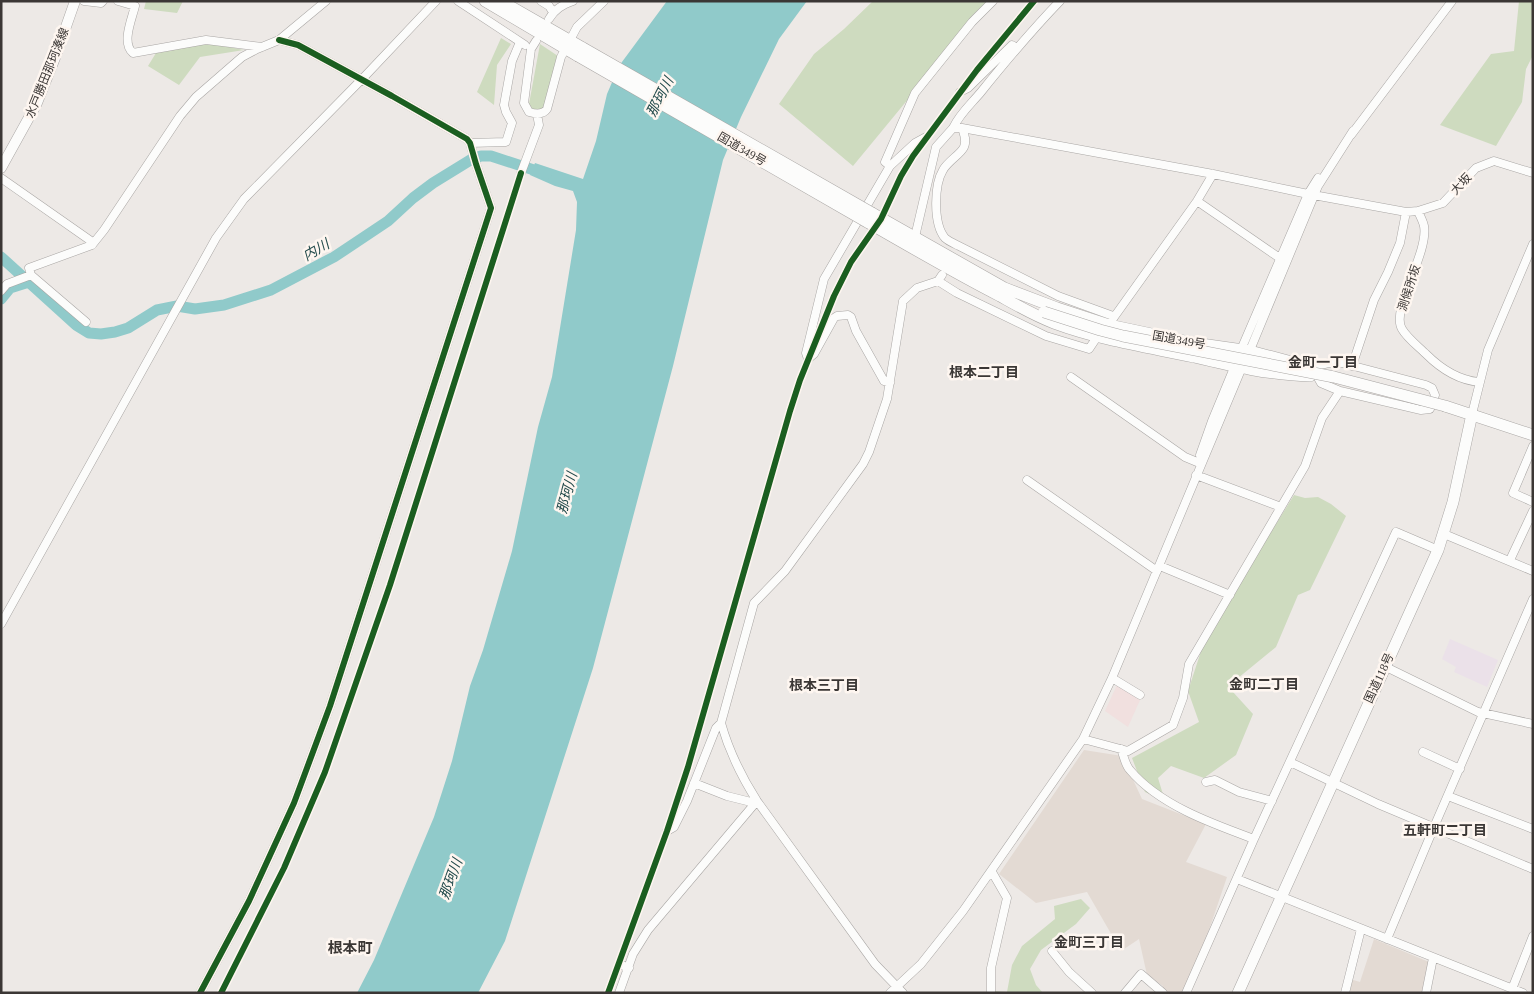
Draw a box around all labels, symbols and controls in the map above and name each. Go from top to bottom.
street label: 水戸勝田那珂湊線 [23,26,71,120]
water label: 那珂川 [644,73,677,119]
street label: 国道349号 [715,129,769,169]
street label: 大坂 [1448,170,1474,198]
water label: 内川 [300,236,334,263]
street label: 測候所坂 [1395,263,1423,313]
street label: 国道349号 [1151,328,1207,352]
district label: 金町一丁目 [1288,355,1358,370]
district label: 根本二丁目 [949,365,1019,380]
water label: 那珂川 [554,469,580,515]
street label: 国道118号 [1361,651,1397,705]
district label: 金町二丁目 [1229,677,1299,692]
district label: 根本三丁目 [789,678,859,693]
district label: 五軒町二丁目 [1403,823,1487,838]
water label: 那珂川 [437,855,466,901]
district label: 金町三丁目 [1054,935,1124,950]
district label: 根本町 [327,940,373,956]

